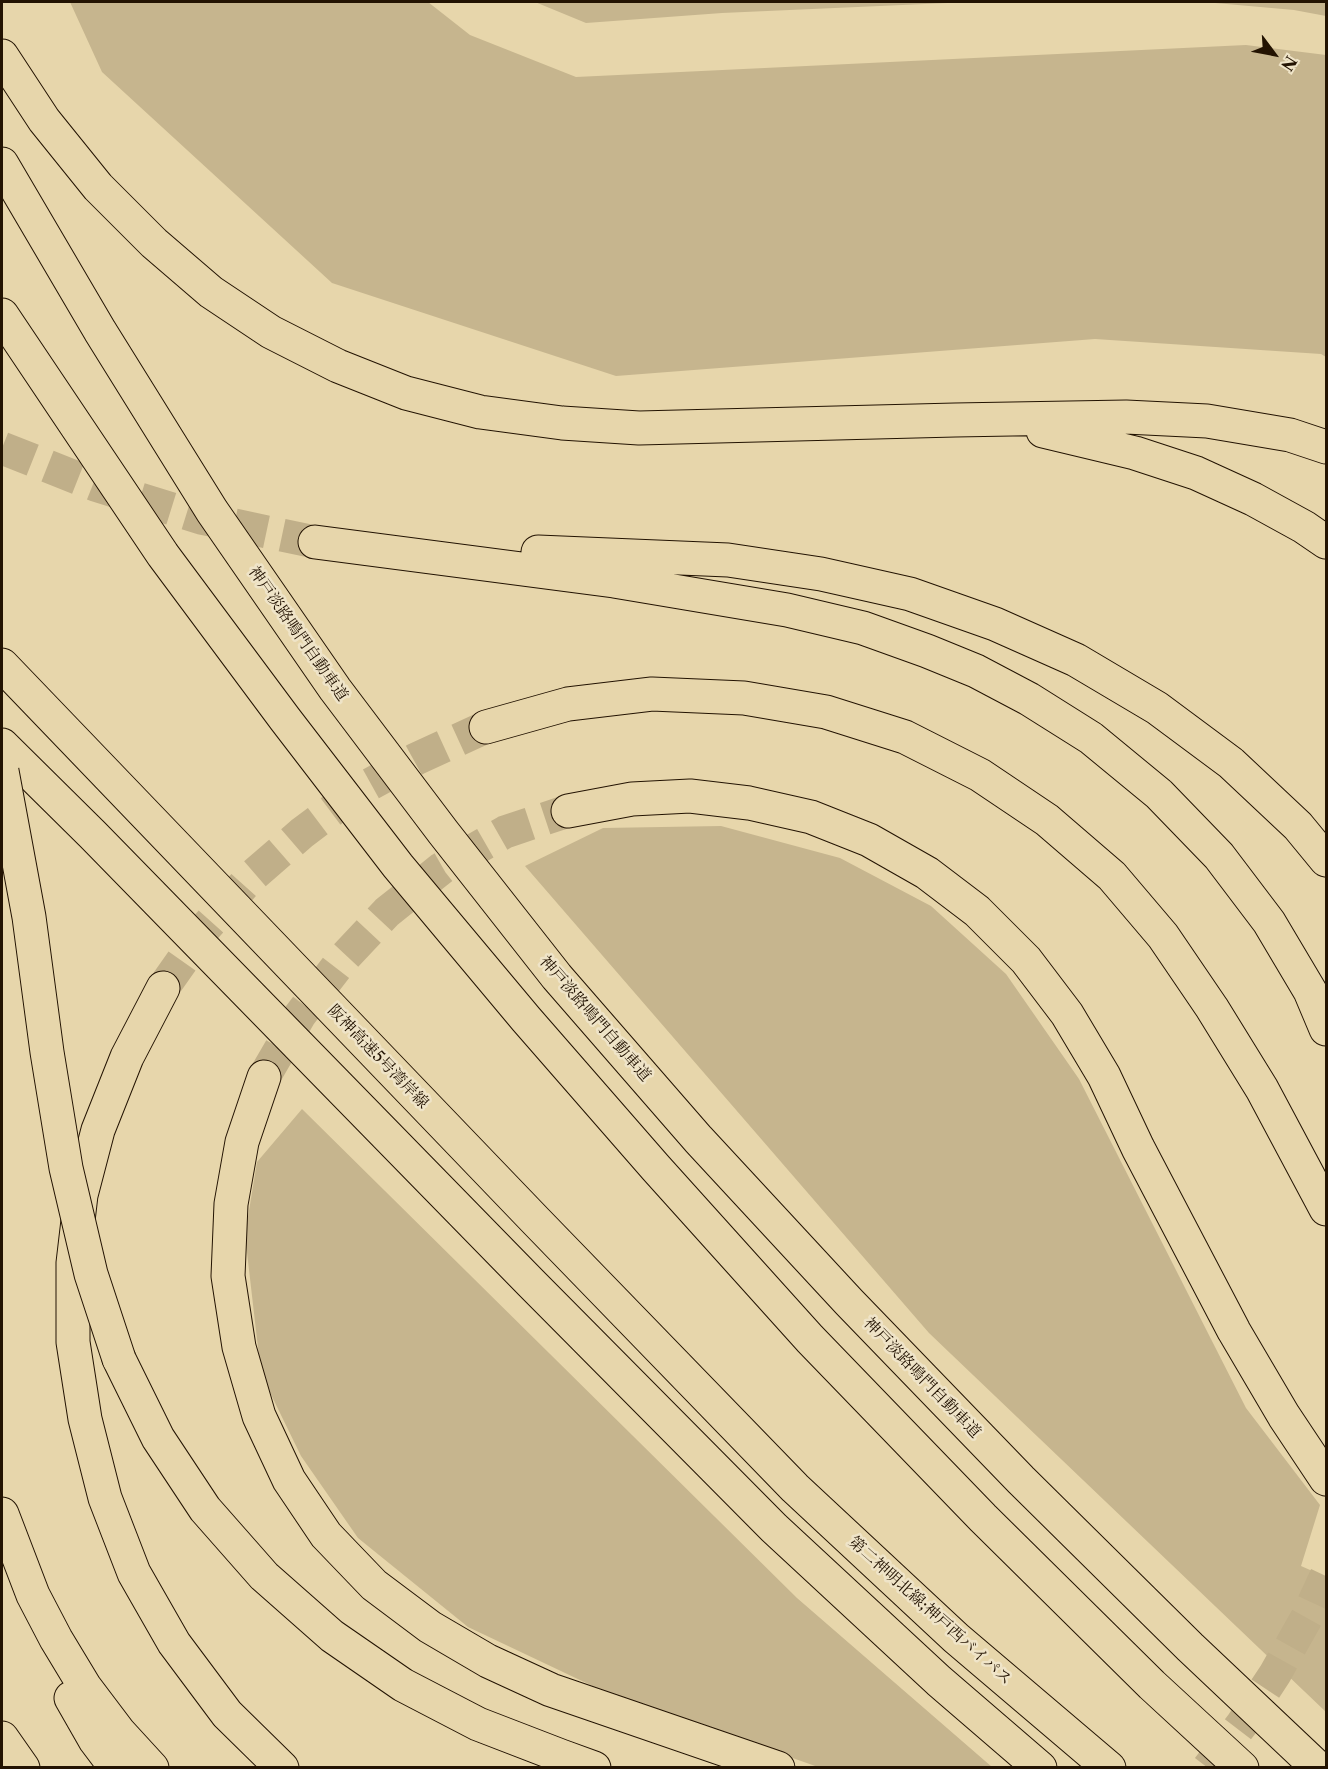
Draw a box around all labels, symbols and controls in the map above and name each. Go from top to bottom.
north arrow [1244,24,1304,84]
text: N [1277,52,1301,75]
street label: 神戸淡路鳴門自動車道 [244,563,352,705]
street label: 神戸淡路鳴門自動車道 [535,952,655,1086]
street label: 阪神高速5号湾岸線 [324,1001,432,1113]
street label: 神戸淡路鳴門自動車道 [860,1314,984,1442]
street label: 第二神明北線;神戸西バイパス [845,1533,1015,1689]

